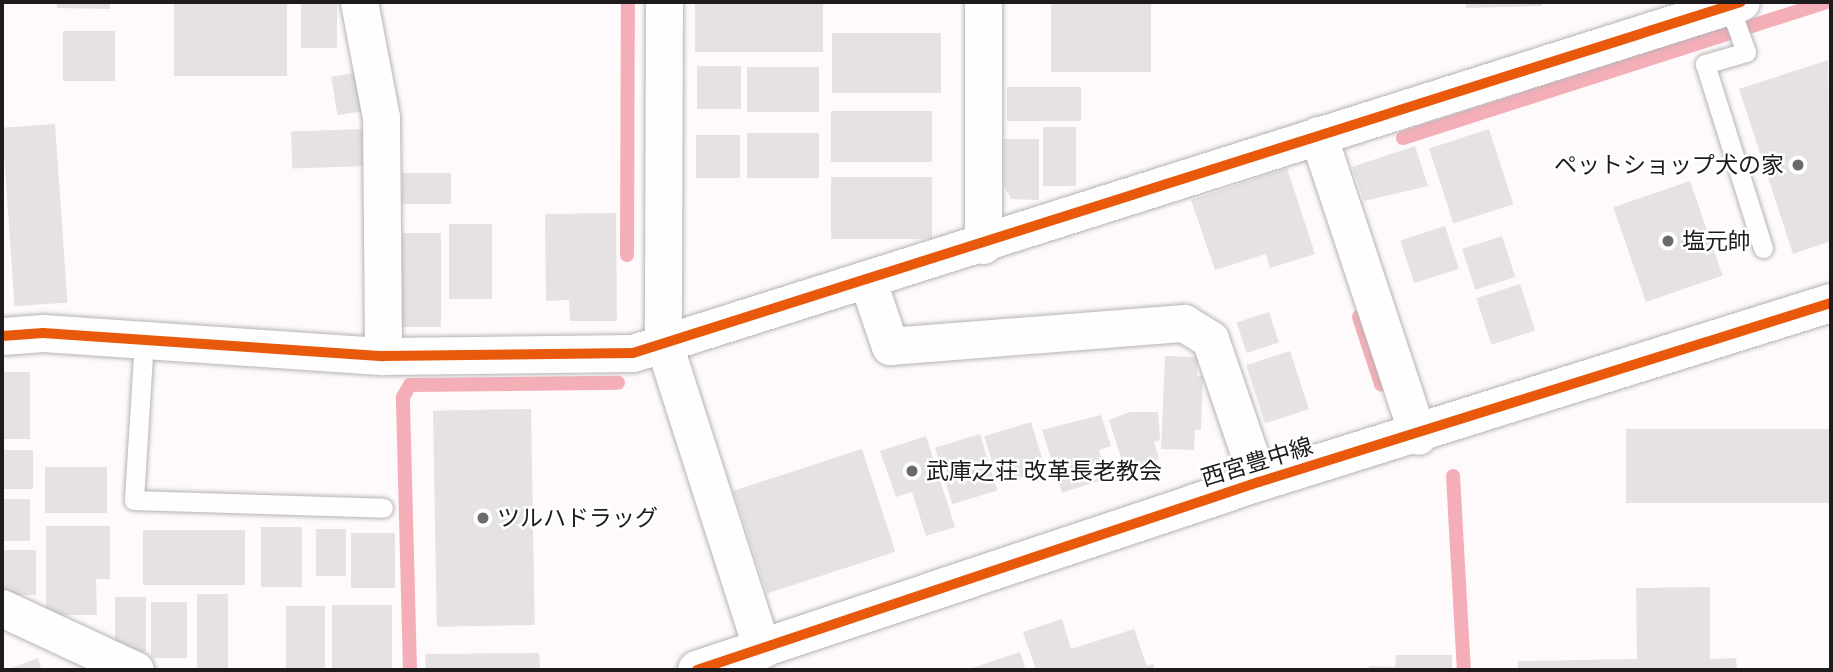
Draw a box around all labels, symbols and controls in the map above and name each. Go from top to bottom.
place label: ペットショップ犬の家 [1554,151,1784,179]
marker: ペットショップ犬の家 [1790,157,1806,173]
place label: 塩元帥 [1682,227,1751,255]
marker: 塩元帥 [1660,233,1676,249]
street label: 西宮豊中線 [1198,432,1316,492]
place label: 武庫之荘 改革長老教会 [926,457,1162,485]
marker: 武庫之荘 改革長老教会 [904,463,920,479]
place label: ツルハドラッグ [497,504,658,532]
marker: ツルハドラッグ [475,510,491,526]

